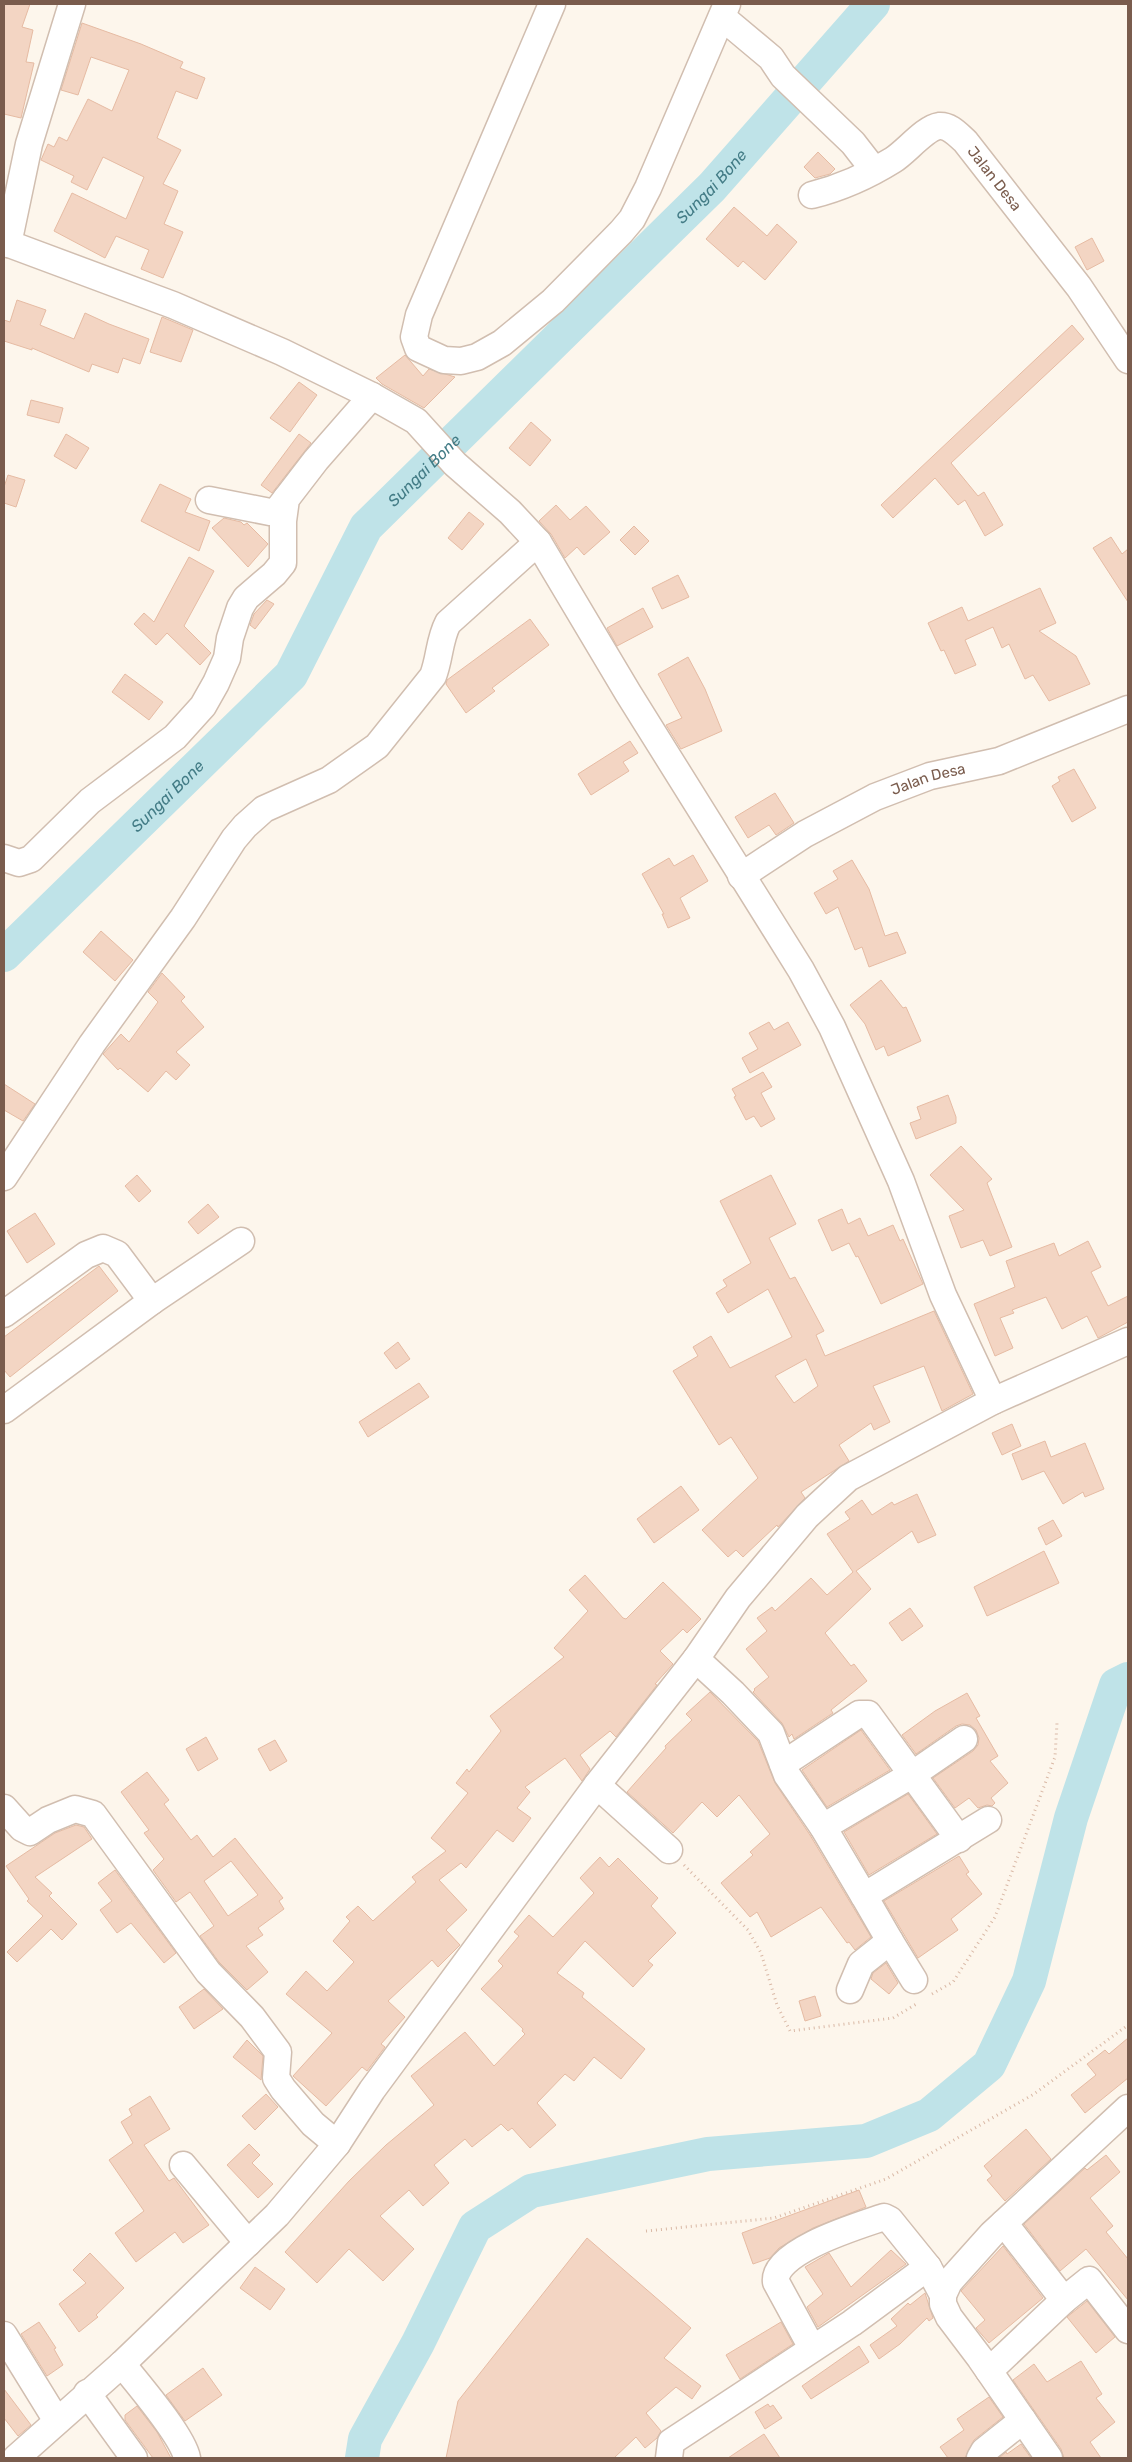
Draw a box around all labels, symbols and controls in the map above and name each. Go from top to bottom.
street label: Jalan Desa [964,143,1025,215]
water label: Sungai Bone [672,145,751,227]
water label: Sungai Bone [384,431,465,510]
water label: Sungai Bone [127,756,208,836]
street label: Jalan Desa [888,760,967,799]

